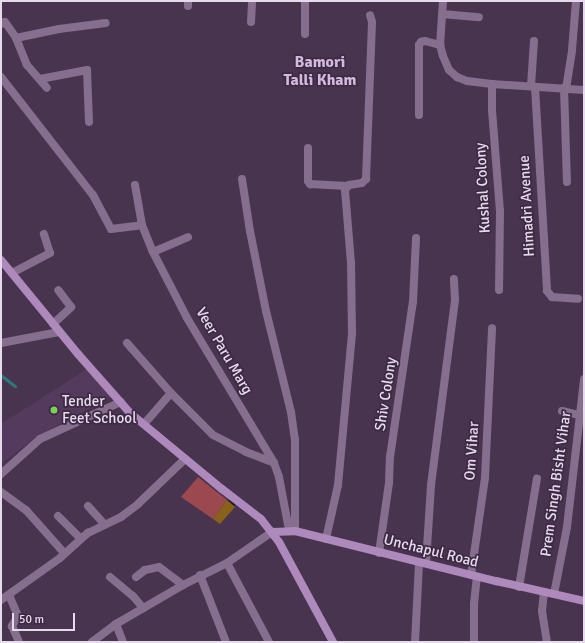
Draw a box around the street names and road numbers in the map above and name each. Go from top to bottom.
street label: Kushal Colony [472,142,494,234]
street label: Himadri Avenue [515,155,539,257]
street label: Veer Paru Marg [192,304,256,398]
street label: Shiv Colony [371,356,401,432]
street label: Prem Singh Bisht Vihar [537,410,575,558]
street label: Om Vihar [461,421,483,481]
street label: Unchapul Road [382,531,480,571]

